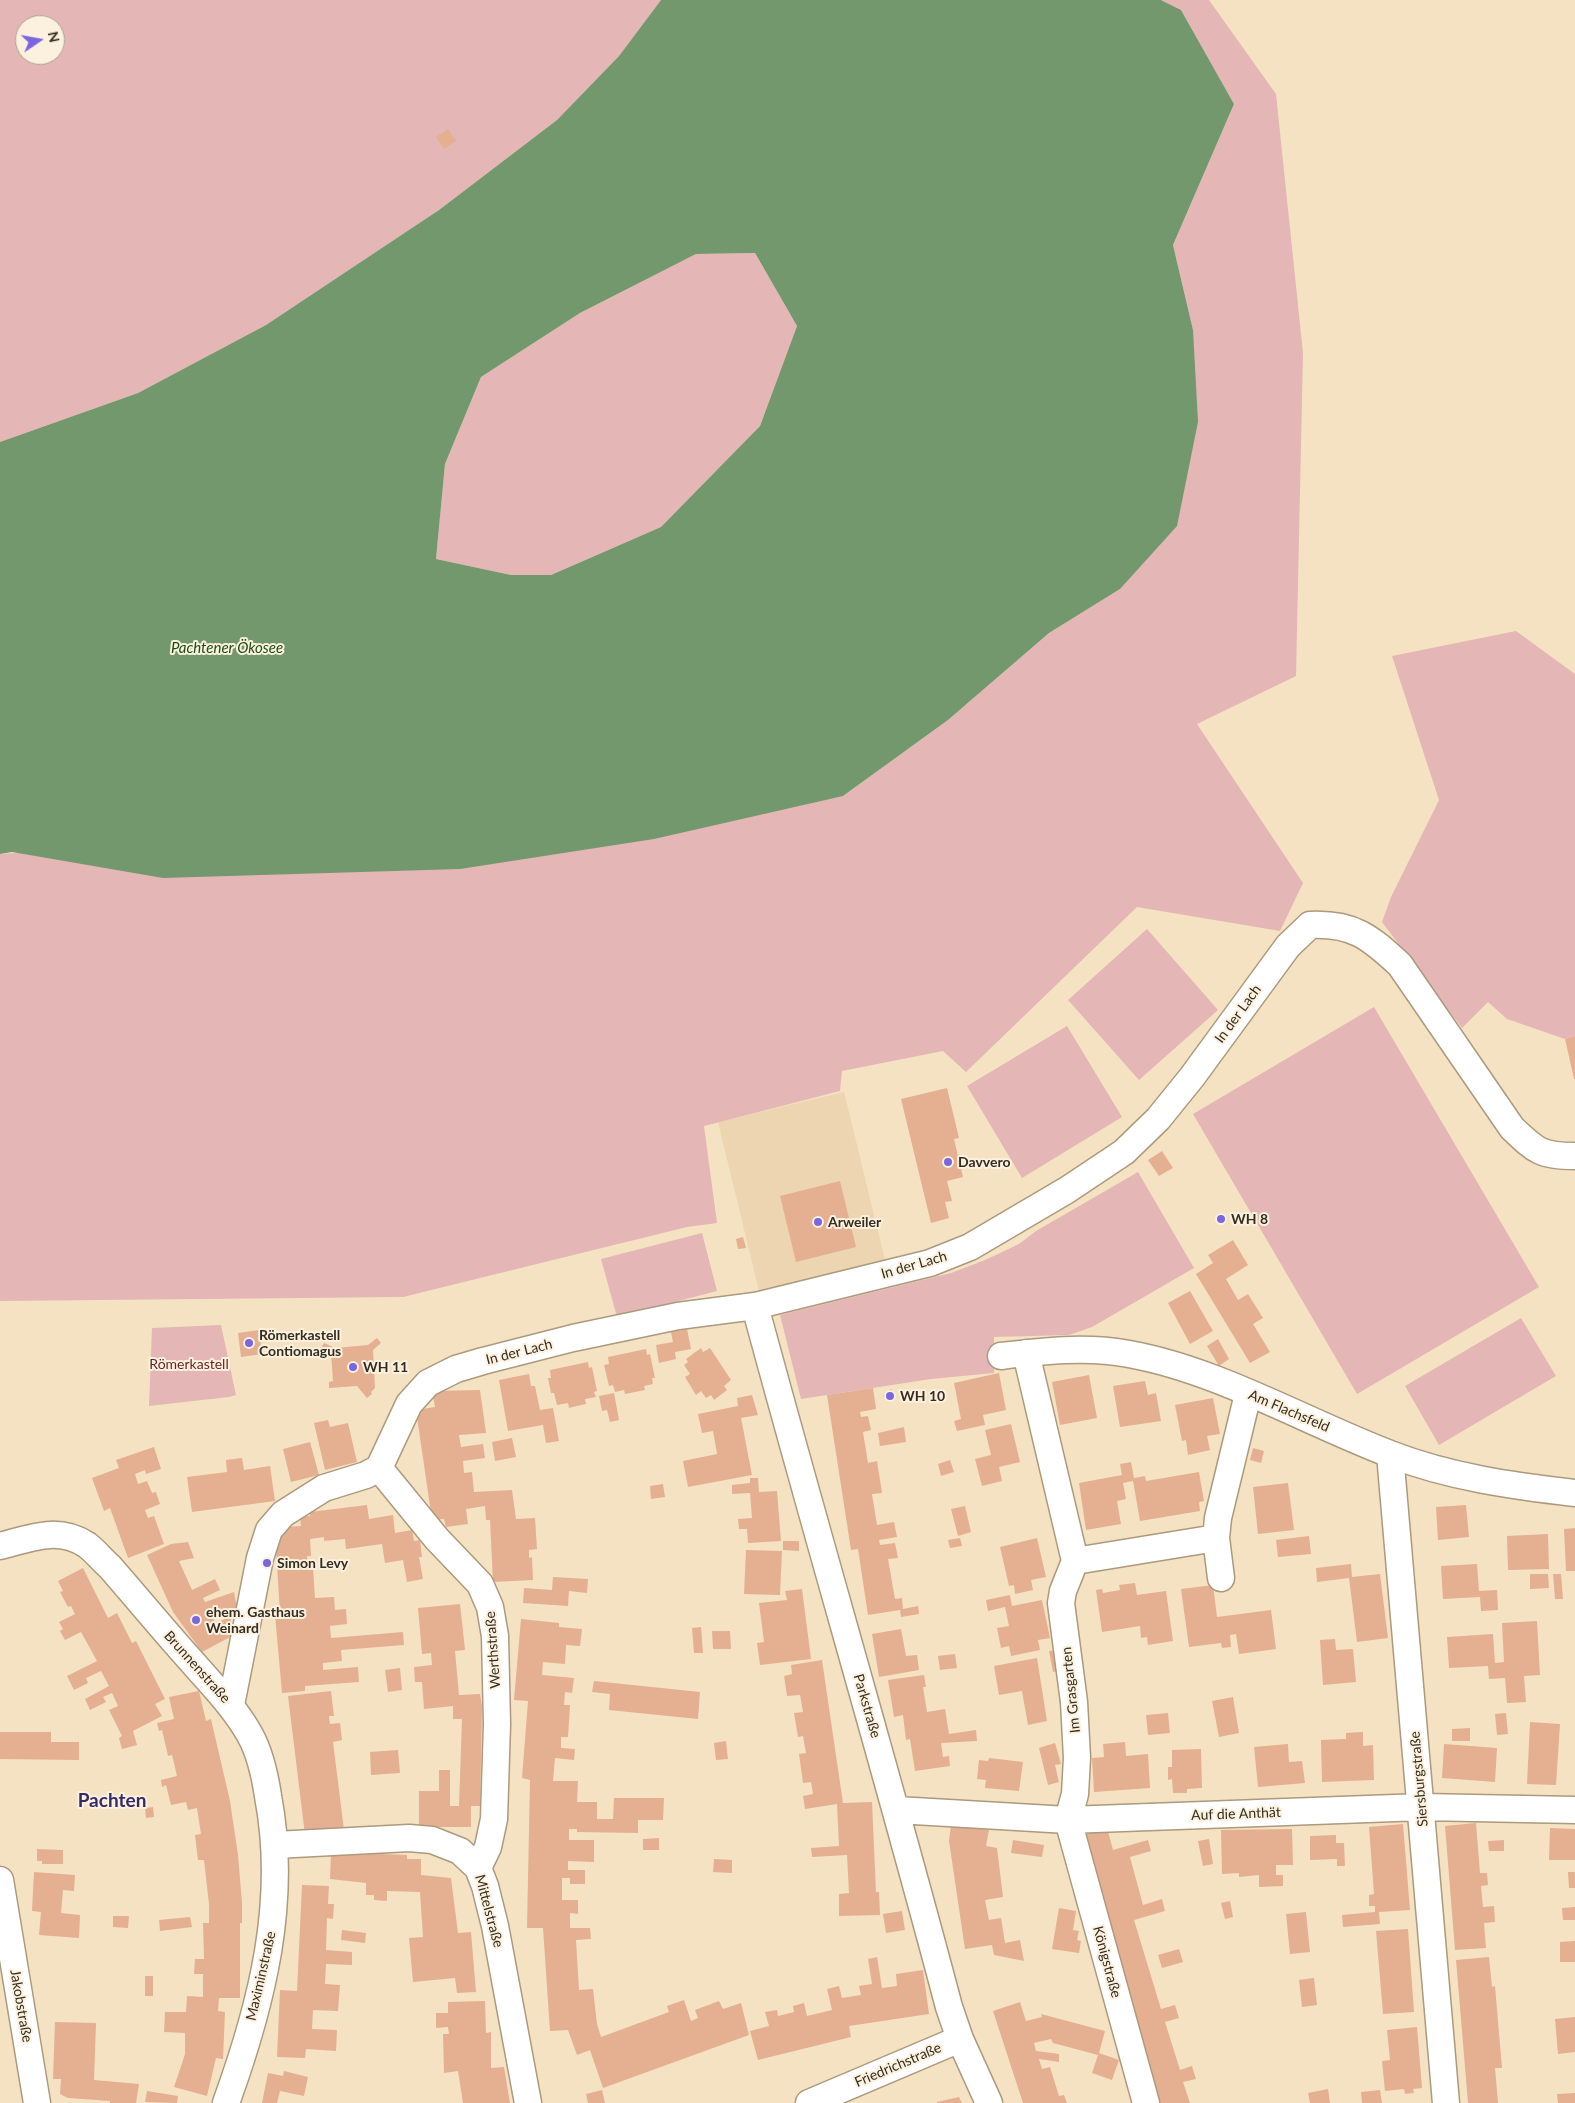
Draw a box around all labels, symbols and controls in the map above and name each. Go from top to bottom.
north arrow [15,15,65,65]
text: N [45,30,64,44]
water label: Pachtener Ökosee [171,639,283,657]
street label: In der Lach [1211,982,1265,1046]
place label: Davvero [958,1154,1011,1170]
marker: Davvero [942,1156,954,1168]
place label: WH 8 [1231,1211,1268,1227]
marker: WH 8 [1215,1213,1227,1225]
place label: Arweiler [828,1214,881,1230]
marker: Arweiler [812,1216,824,1228]
street label: In der Lach [879,1248,949,1282]
place label: Römerkastell Contiomagus [259,1327,341,1360]
street label: In der Lach [484,1336,554,1368]
marker: Römerkastell Contiomagus [243,1337,255,1349]
park label: Römerkastell [149,1356,229,1372]
place label: WH 11 [363,1359,408,1375]
marker: WH 11 [347,1361,359,1373]
street label: Am Flachsfeld [1246,1386,1332,1436]
place label: WH 10 [900,1388,945,1404]
marker: WH 10 [884,1390,896,1402]
place label: Simon Levy [277,1555,348,1571]
marker: Simon Levy [261,1557,273,1569]
place label: ehem. Gasthaus Weinard [206,1604,305,1636]
street label: Werthstraße [482,1611,504,1689]
marker: ehem. Gasthaus Weinard [190,1614,202,1626]
street label: Brunnenstraße [160,1628,234,1706]
street label: Im Grasgarten [1058,1646,1084,1734]
street label: Parkstraße [850,1672,884,1740]
street label: Siersburgstraße [1406,1731,1432,1827]
district label: Pachten [78,1790,146,1812]
street label: Auf die Anthät [1191,1804,1281,1824]
street label: Mittelstraße [471,1873,507,1949]
street label: Königstraße [1089,1924,1125,2000]
street label: Maximinstraße [243,1930,279,2022]
street label: Jakobstraße [6,1968,36,2044]
street label: Friedrichstraße [852,2039,944,2091]

